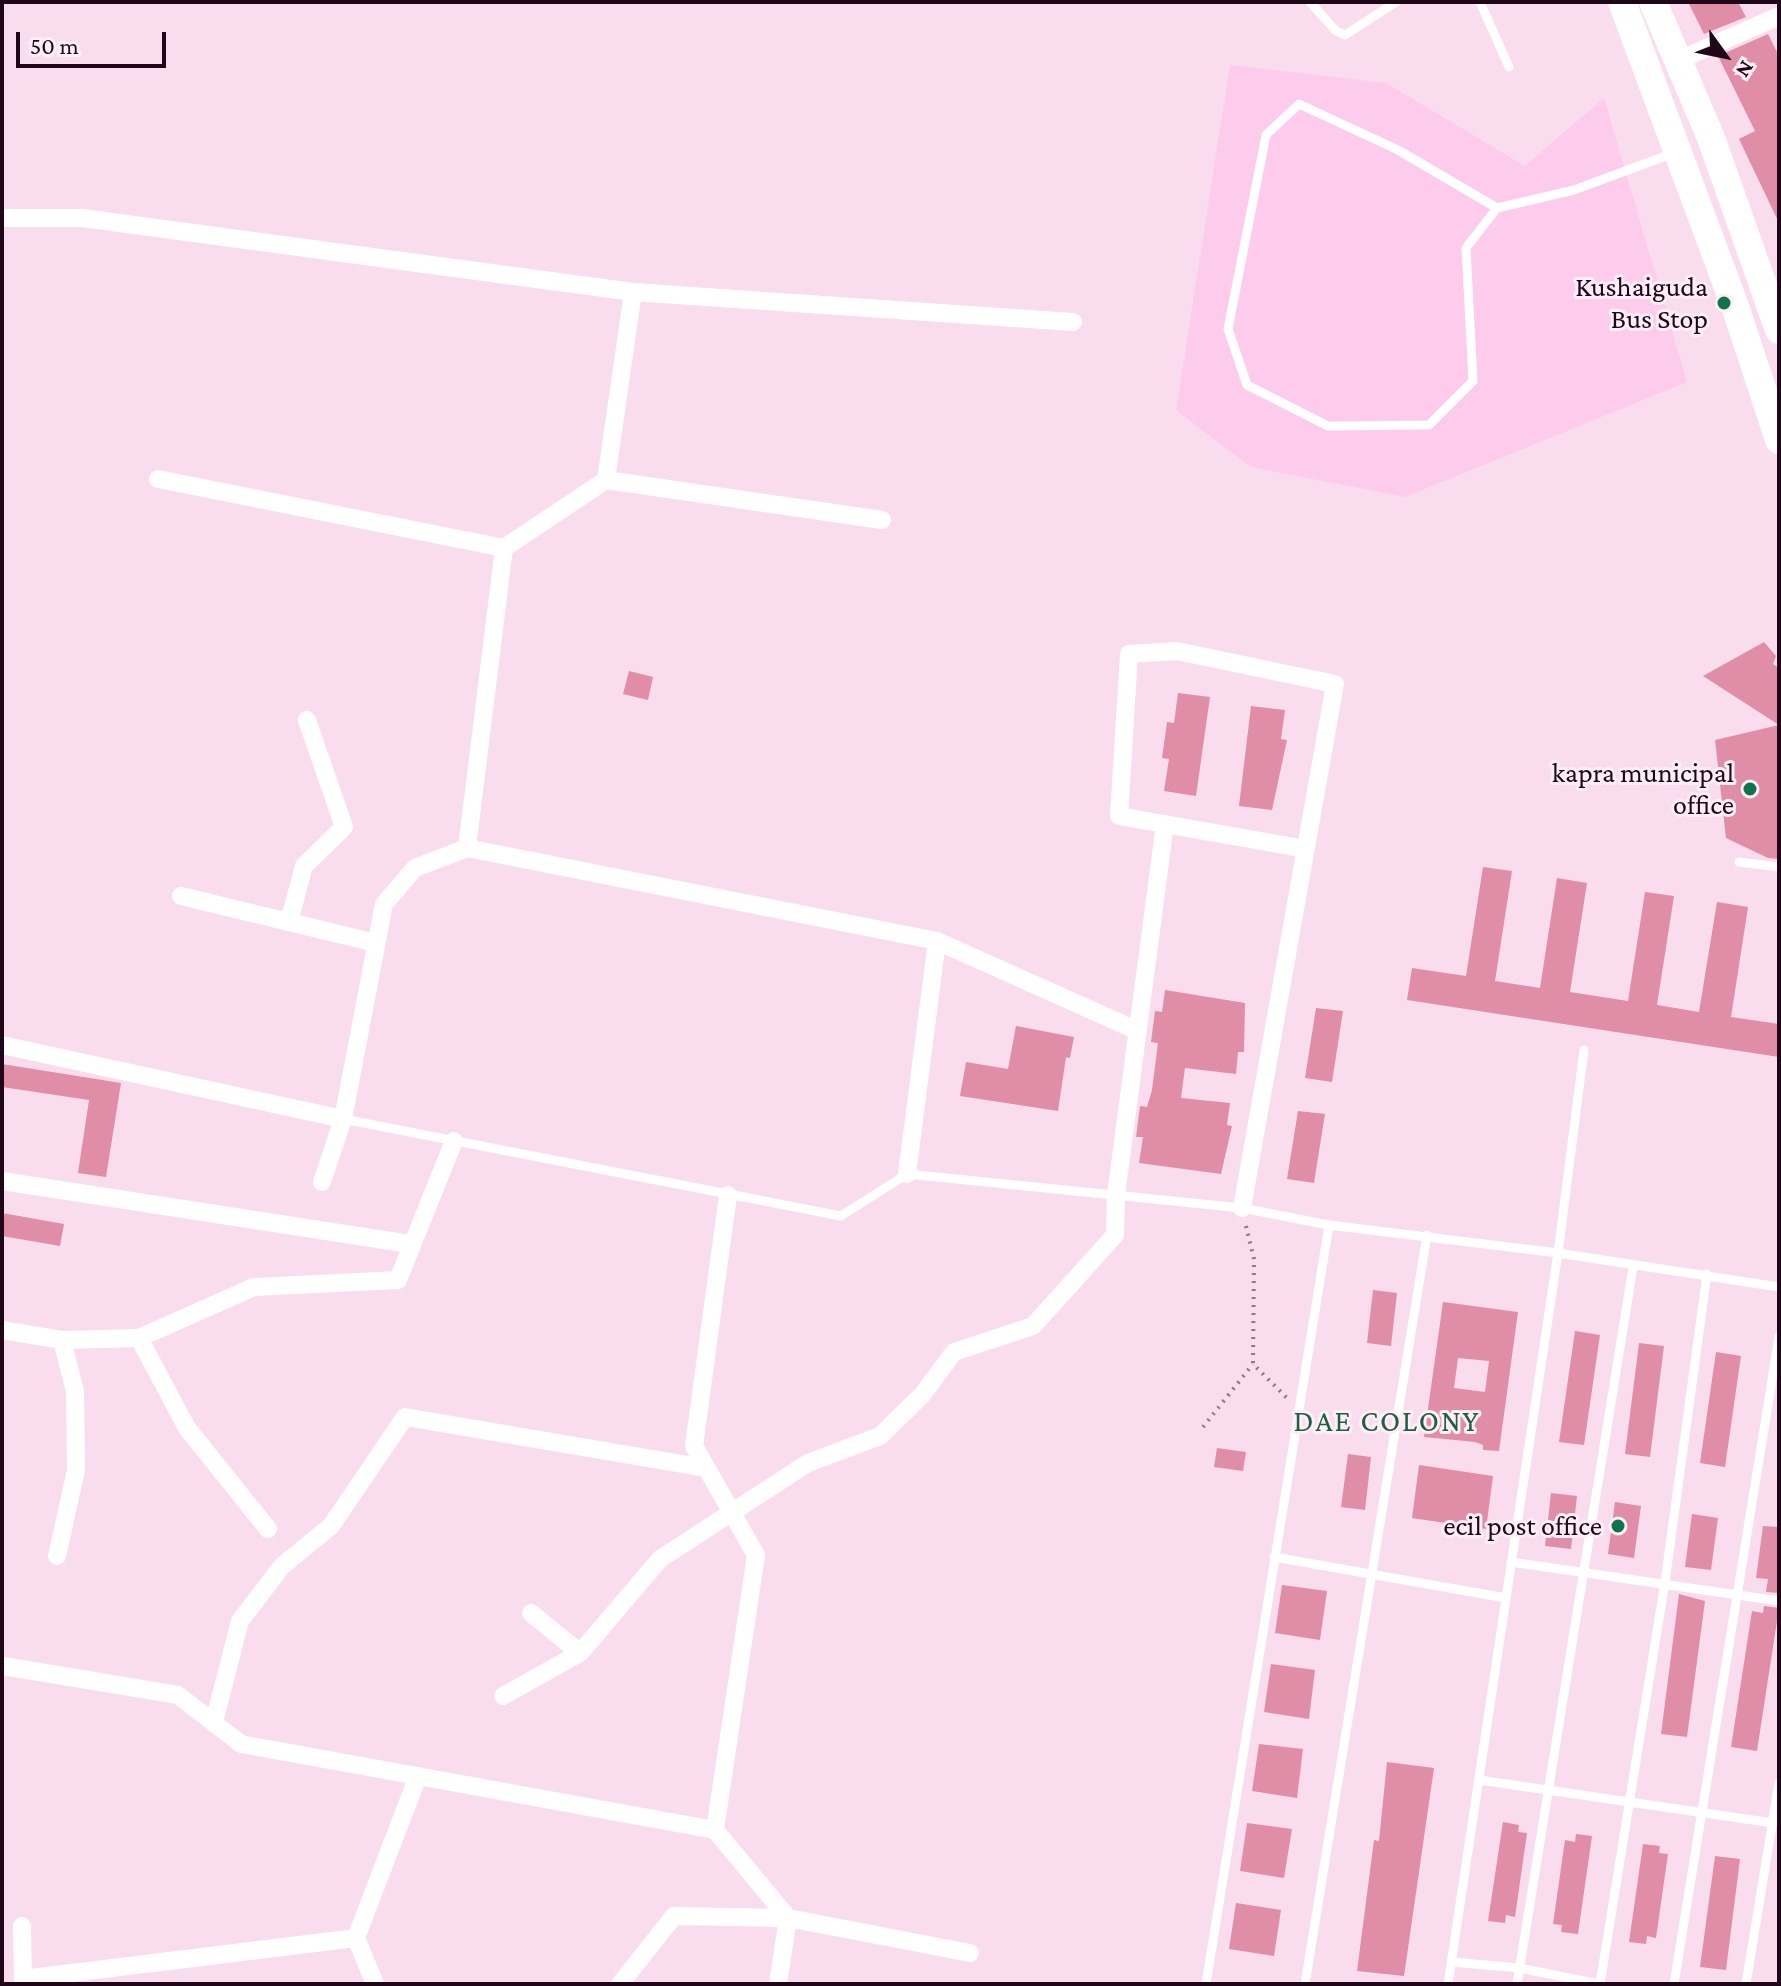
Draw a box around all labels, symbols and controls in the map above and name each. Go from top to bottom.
scale bar [20,16,170,66]
north arrow [1685,16,1765,96]
text: 50 m [30,32,79,59]
text: N [1731,56,1760,82]
place label: Kushaiguda Bus Stop [1575,270,1708,336]
marker: Kushaiguda Bus Stop [1715,294,1733,312]
place label: kapra municipal office [1552,756,1734,822]
marker: kapra municipal office [1741,780,1759,798]
district label: DAE COLONY [1294,1404,1480,1440]
place label: ecil post office [1443,1509,1602,1543]
marker: ecil post office [1609,1517,1627,1535]

